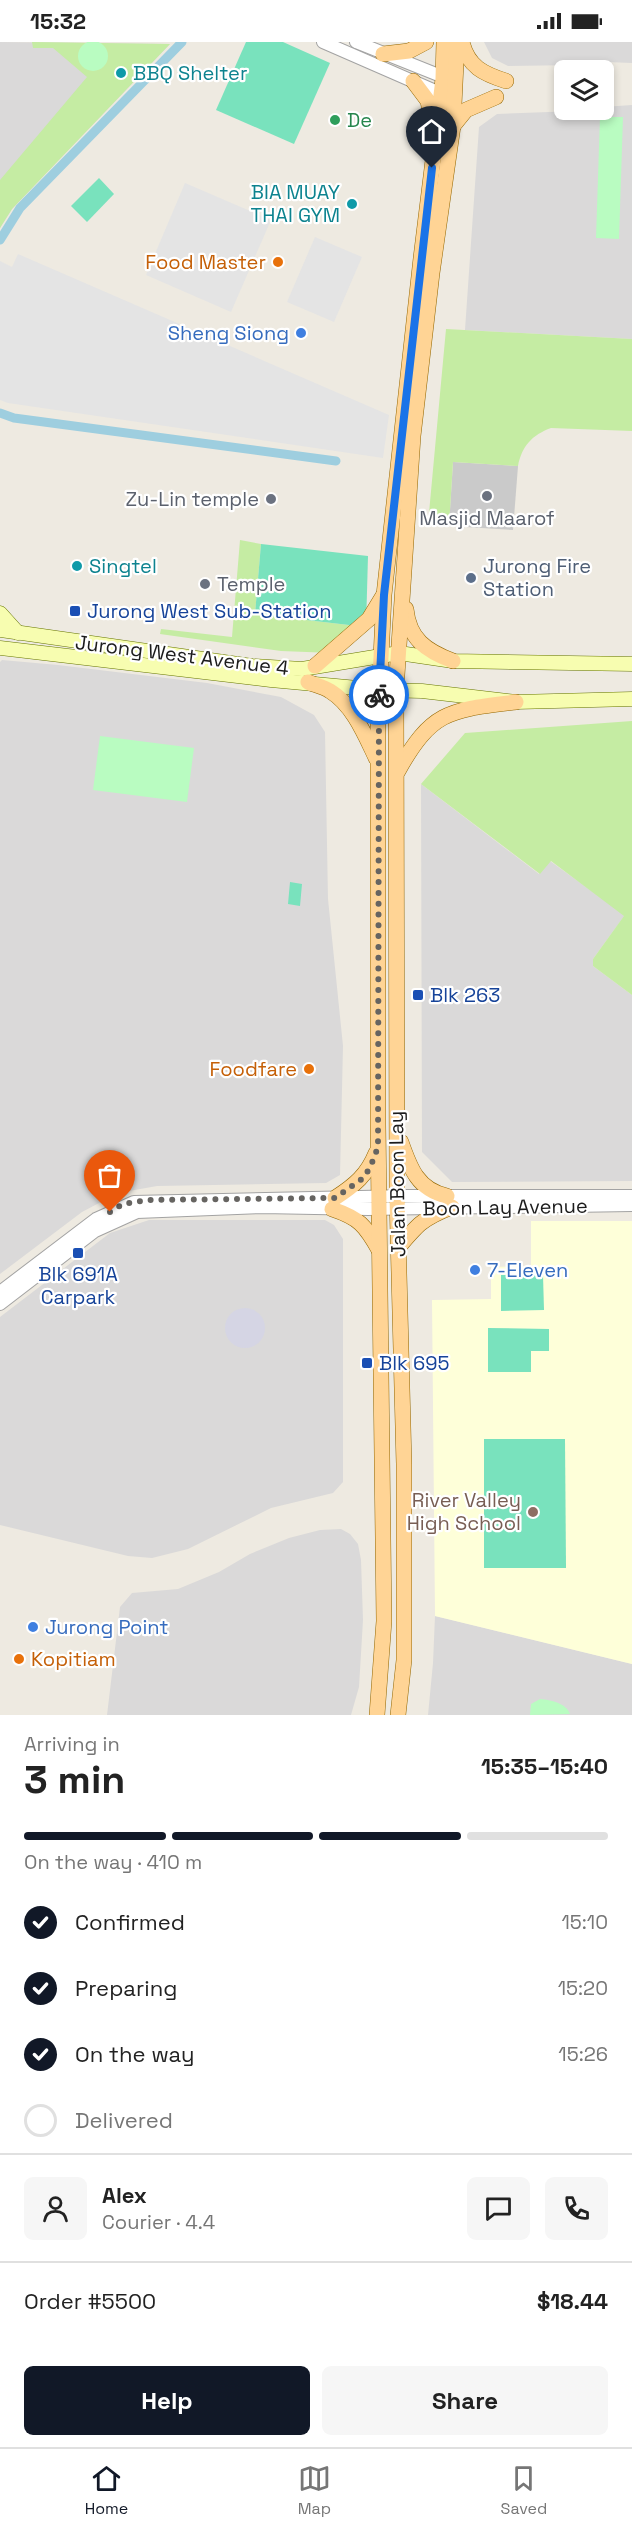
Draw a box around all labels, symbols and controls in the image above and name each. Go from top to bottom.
text: 15:32 [30,7,86,35]
place label: BBQ Shelter [133,60,247,86]
map controls [554,60,614,120]
button: layers [554,60,614,120]
marker: BBQ Shelter [114,66,128,80]
pin [406,106,457,168]
place label: De [347,107,372,133]
marker: De [328,113,342,127]
icon: home [415,115,448,148]
place label: BIA MUAY THAI GYM [250,179,340,228]
marker: BIA MUAY THAI GYM [345,197,359,211]
place label: Food Master [145,249,266,275]
marker: Food Master [271,255,285,269]
place label: Sheng Siong [168,320,289,346]
marker: Sheng Siong [294,326,308,340]
place label: Zu-Lin temple [125,486,259,512]
marker: Masjid Maarof [480,489,494,503]
marker: Zu-Lin temple [264,492,278,506]
place label: Masjid Maarof [419,505,555,531]
place label: Singtel [89,553,157,579]
place label: Jurong Fire Station [483,553,591,602]
marker: Singtel [70,559,84,573]
place label: Temple [217,571,285,597]
marker: Jurong Fire Station [464,571,478,585]
marker: Temple [198,577,212,591]
place label: Jurong West Sub-Station [87,598,331,624]
marker: Jurong West Sub-Station [68,604,82,618]
street label: Jurong West Avenue 4 [74,629,290,681]
courier [349,665,409,725]
icon: bike [363,679,396,712]
place label: Blk 263 [430,982,500,1008]
marker: Blk 263 [411,988,425,1002]
place label: Foodfare [210,1056,297,1082]
marker: Foodfare [302,1062,316,1076]
street label: Jalan Boon Lay [383,1111,411,1257]
pin [84,1150,135,1212]
icon: bag [93,1159,126,1192]
street label: Boon Lay Avenue [422,1193,588,1221]
marker: Blk 691A Carpark [71,1246,85,1260]
place label: 7-Eleven [487,1257,568,1283]
place label: Blk 691A Carpark [38,1261,118,1310]
marker: 7-Eleven [468,1263,482,1277]
place label: Blk 695 [379,1350,449,1376]
marker: Blk 695 [360,1356,374,1370]
place label: River Valley High School [407,1487,521,1536]
marker: River Valley High School [526,1505,540,1519]
place label: Jurong Point [45,1614,169,1640]
marker: Jurong Point [26,1620,40,1634]
place label: Kopitiam [31,1646,116,1672]
marker: Kopitiam [12,1652,26,1666]
text: Arriving in [24,1731,120,1757]
text: 15:35–15:40 [481,1752,608,1780]
text: 3 min [24,1755,125,1804]
text: On the way · 410 m [24,1849,202,1875]
icon: check [24,1906,57,1939]
text: Confirmed [75,1908,185,1936]
text: 15:10 [561,1909,608,1935]
icon: check [24,1972,57,2005]
text: Preparing [75,1974,177,2002]
text: 15:20 [558,1975,608,2001]
icon: check [24,2038,57,2071]
text: On the way [75,2040,194,2068]
text: 15:26 [558,2041,608,2067]
text: Delivered [75,2106,173,2134]
button: person [24,2177,87,2240]
button: chat [467,2177,530,2240]
button: phone [545,2177,608,2240]
text: Alex [102,2181,147,2209]
text: Courier · 4.4 [102,2209,215,2235]
text: Order #5500 [24,2287,156,2315]
text: $18.44 [537,2287,608,2315]
button: Help [24,2366,310,2435]
button: Share [322,2366,608,2435]
tab: Home [85,2462,128,2519]
tab: Map [298,2462,331,2519]
tab: Saved [501,2462,547,2519]

